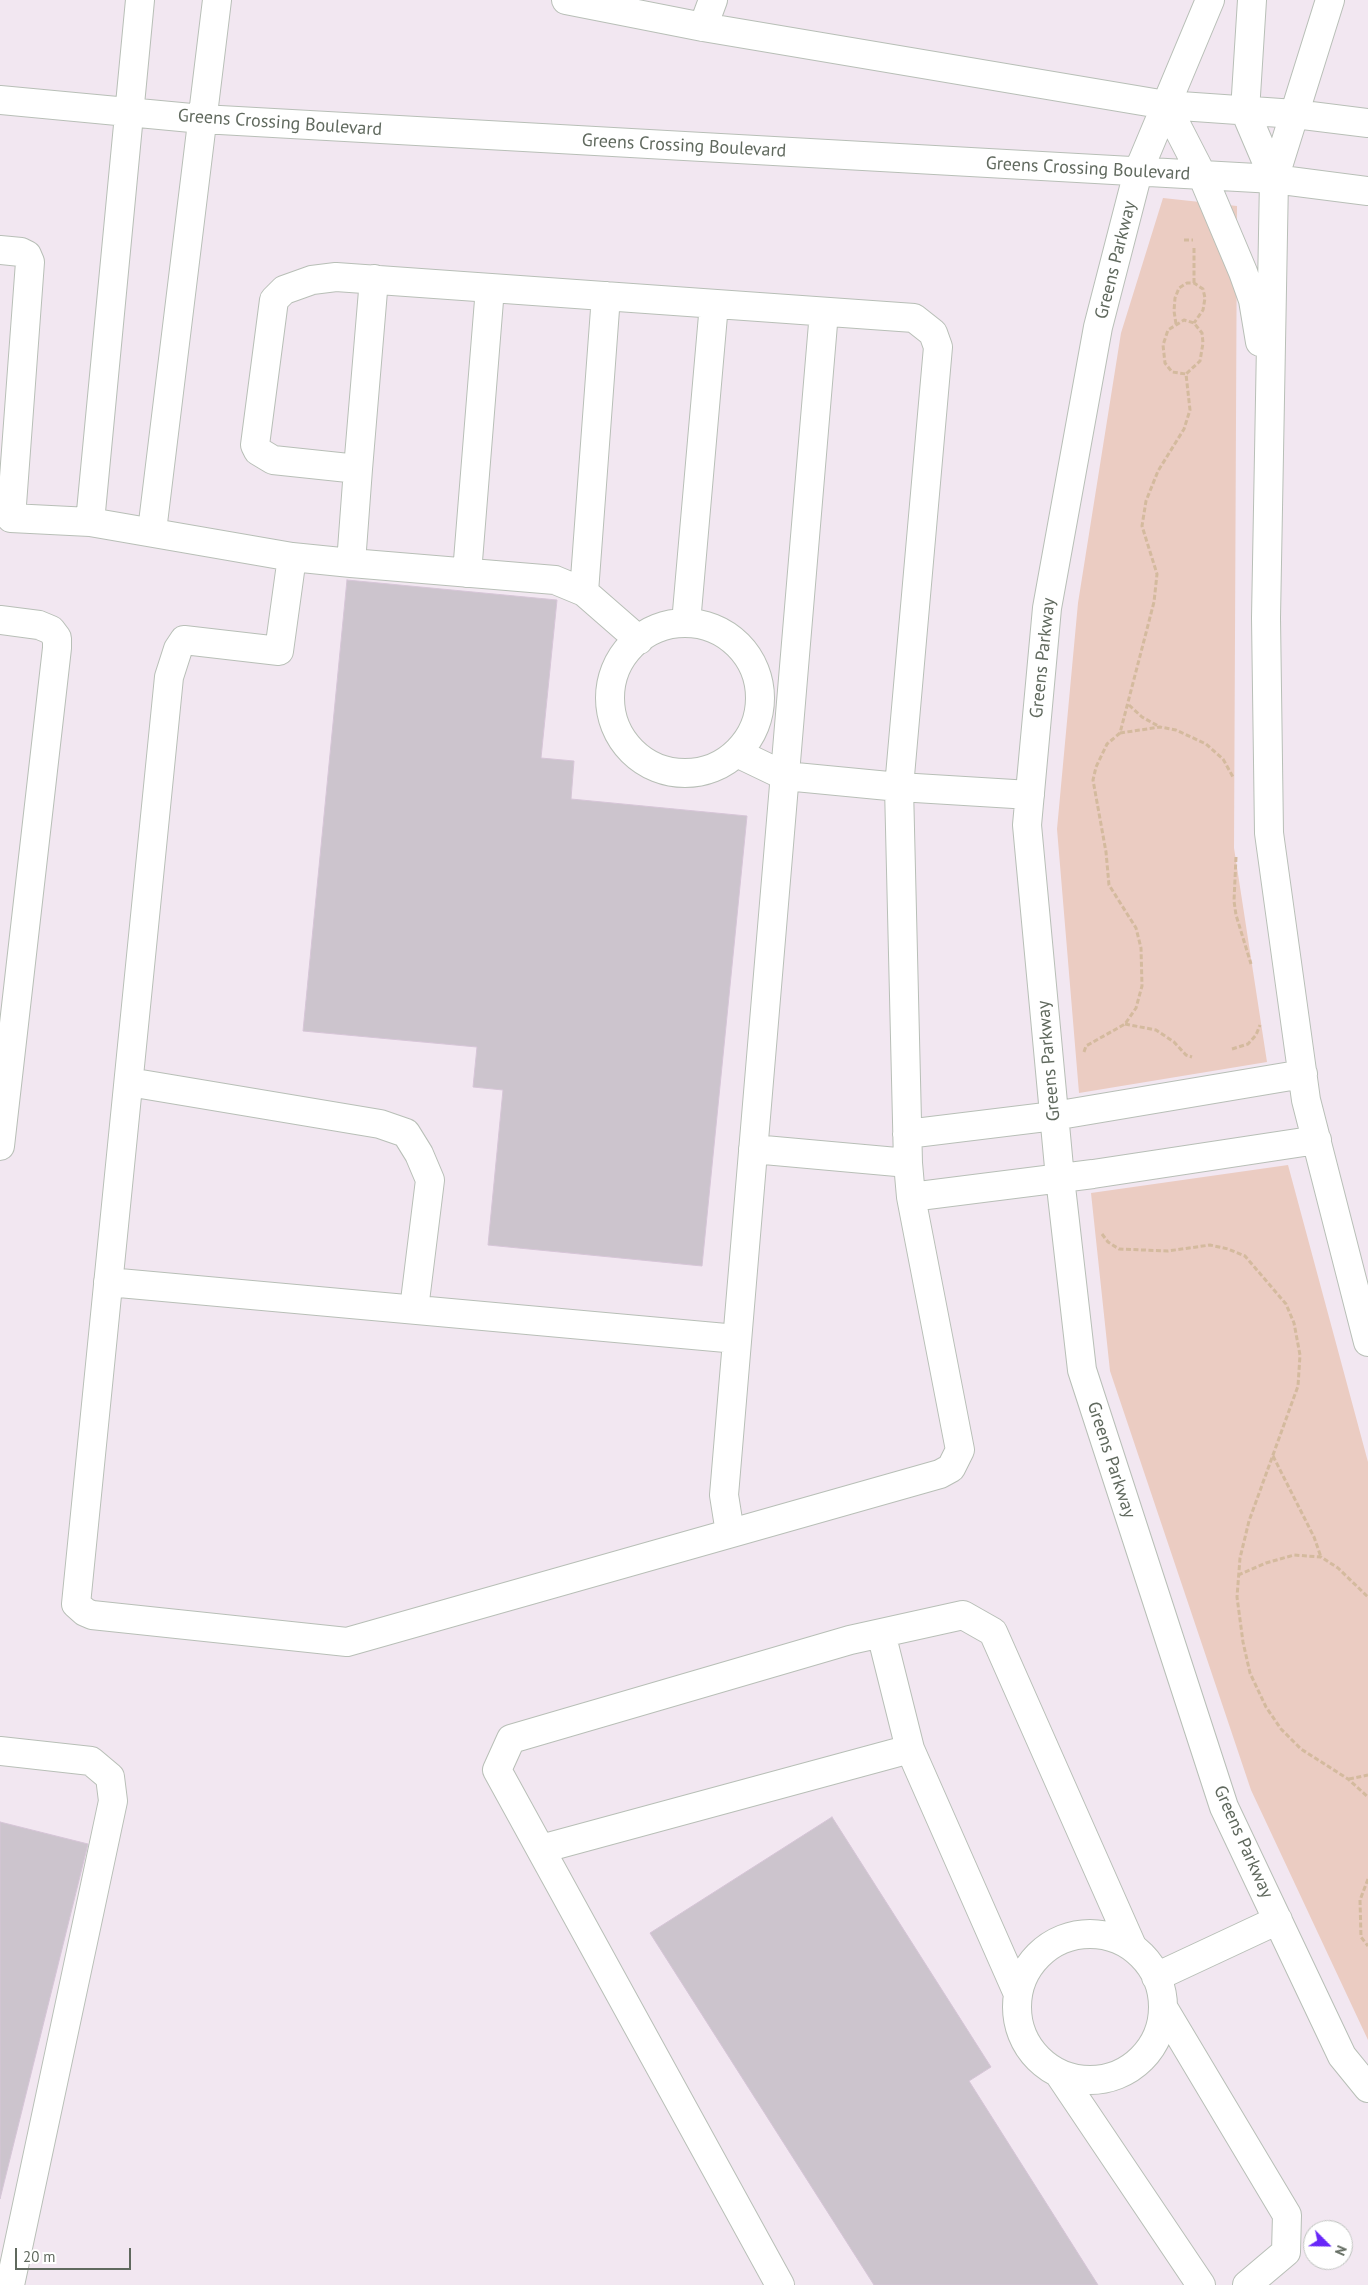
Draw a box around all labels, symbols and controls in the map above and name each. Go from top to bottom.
street label: Greens Crossing Boulevard [177,105,383,141]
street label: Greens Crossing Boulevard [581,130,787,162]
street label: Greens Crossing Boulevard [985,153,1191,185]
street label: Greens Parkway [1091,199,1141,321]
street label: Greens Parkway [1026,597,1060,719]
street label: Greens Parkway [1033,1000,1065,1122]
street label: Greens Parkway [1082,1399,1140,1521]
street label: Greens Parkway [1209,1782,1277,1902]
north arrow [1303,2220,1353,2270]
scale bar [18,2238,134,2270]
text: N [1331,2243,1351,2258]
text: 20 m [23,2247,56,2266]

